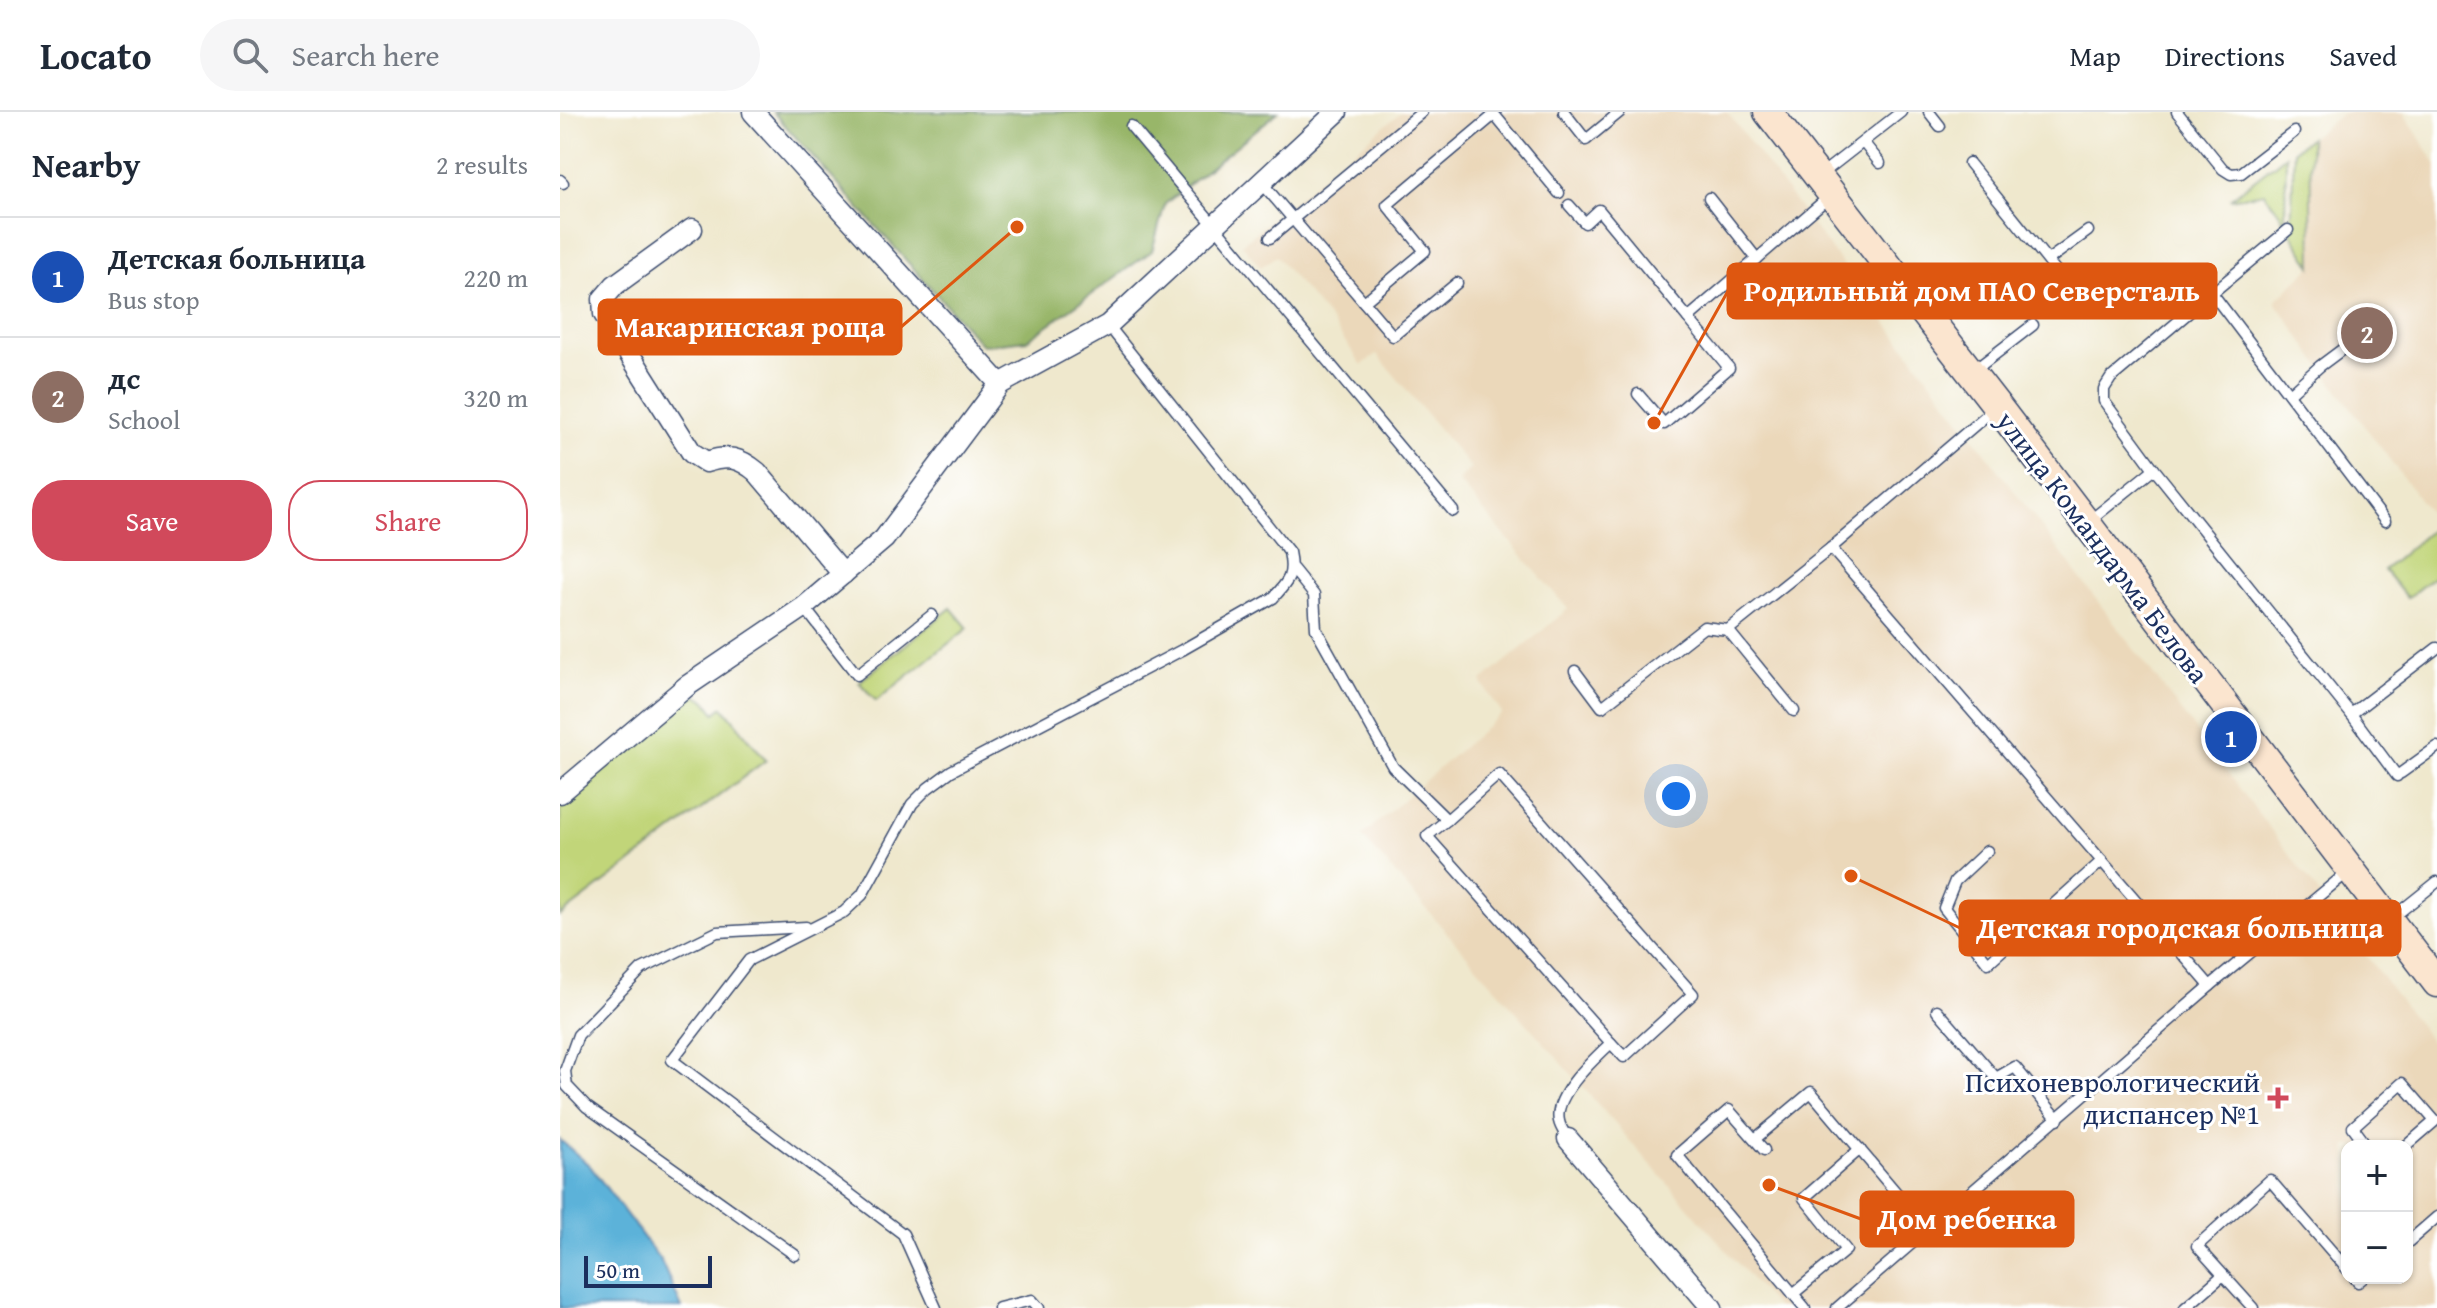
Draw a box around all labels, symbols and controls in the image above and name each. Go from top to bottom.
search box [200,19,760,91]
text: Locato [40,27,152,83]
icon: search [228,33,272,77]
text: Search here [292,33,440,77]
text: Map [2069,35,2121,76]
text: Directions [2165,35,2285,76]
text: Saved [2329,35,2397,76]
text: Nearby [32,140,141,189]
text: 2 results [436,145,528,184]
text: Детская больница [108,236,366,280]
text: 1 [51,258,65,297]
text: 220 m [463,258,528,297]
callout: Родильный дом ПАО Северсталь [1728,264,2216,318]
text: Родильный дом ПАО Северсталь [1744,268,2200,312]
text: Bus stop [108,280,200,319]
callout: Макаринская роща [599,300,901,354]
pin: 2 [2341,303,2393,363]
text: Макаринская роща [615,304,886,348]
text: дс [108,356,140,400]
text: 2 [51,378,65,417]
text: 320 m [463,378,528,417]
text: School [108,400,180,439]
street label: улица Командарма Белова [1987,401,2220,692]
button: Save [32,480,272,561]
button: Share [288,480,528,561]
pin: 1 [2205,707,2257,767]
your location [1656,776,1696,816]
callout: Детская городская больница [1960,901,2400,955]
text: Детская городская больница [1975,905,2384,949]
place label: Психоневрологический диспансер №1 [1965,1061,2260,1134]
marker: Психоневрологический диспансер №1 [2267,1087,2289,1109]
map controls [2341,1140,2413,1284]
button: + [2341,1140,2413,1212]
callout: Дом ребенка [1861,1192,2073,1246]
text: Дом ребенка [1876,1196,2058,1240]
button: − [2341,1212,2413,1284]
scale bar [584,1252,712,1288]
text: 50 m [596,1254,640,1286]

